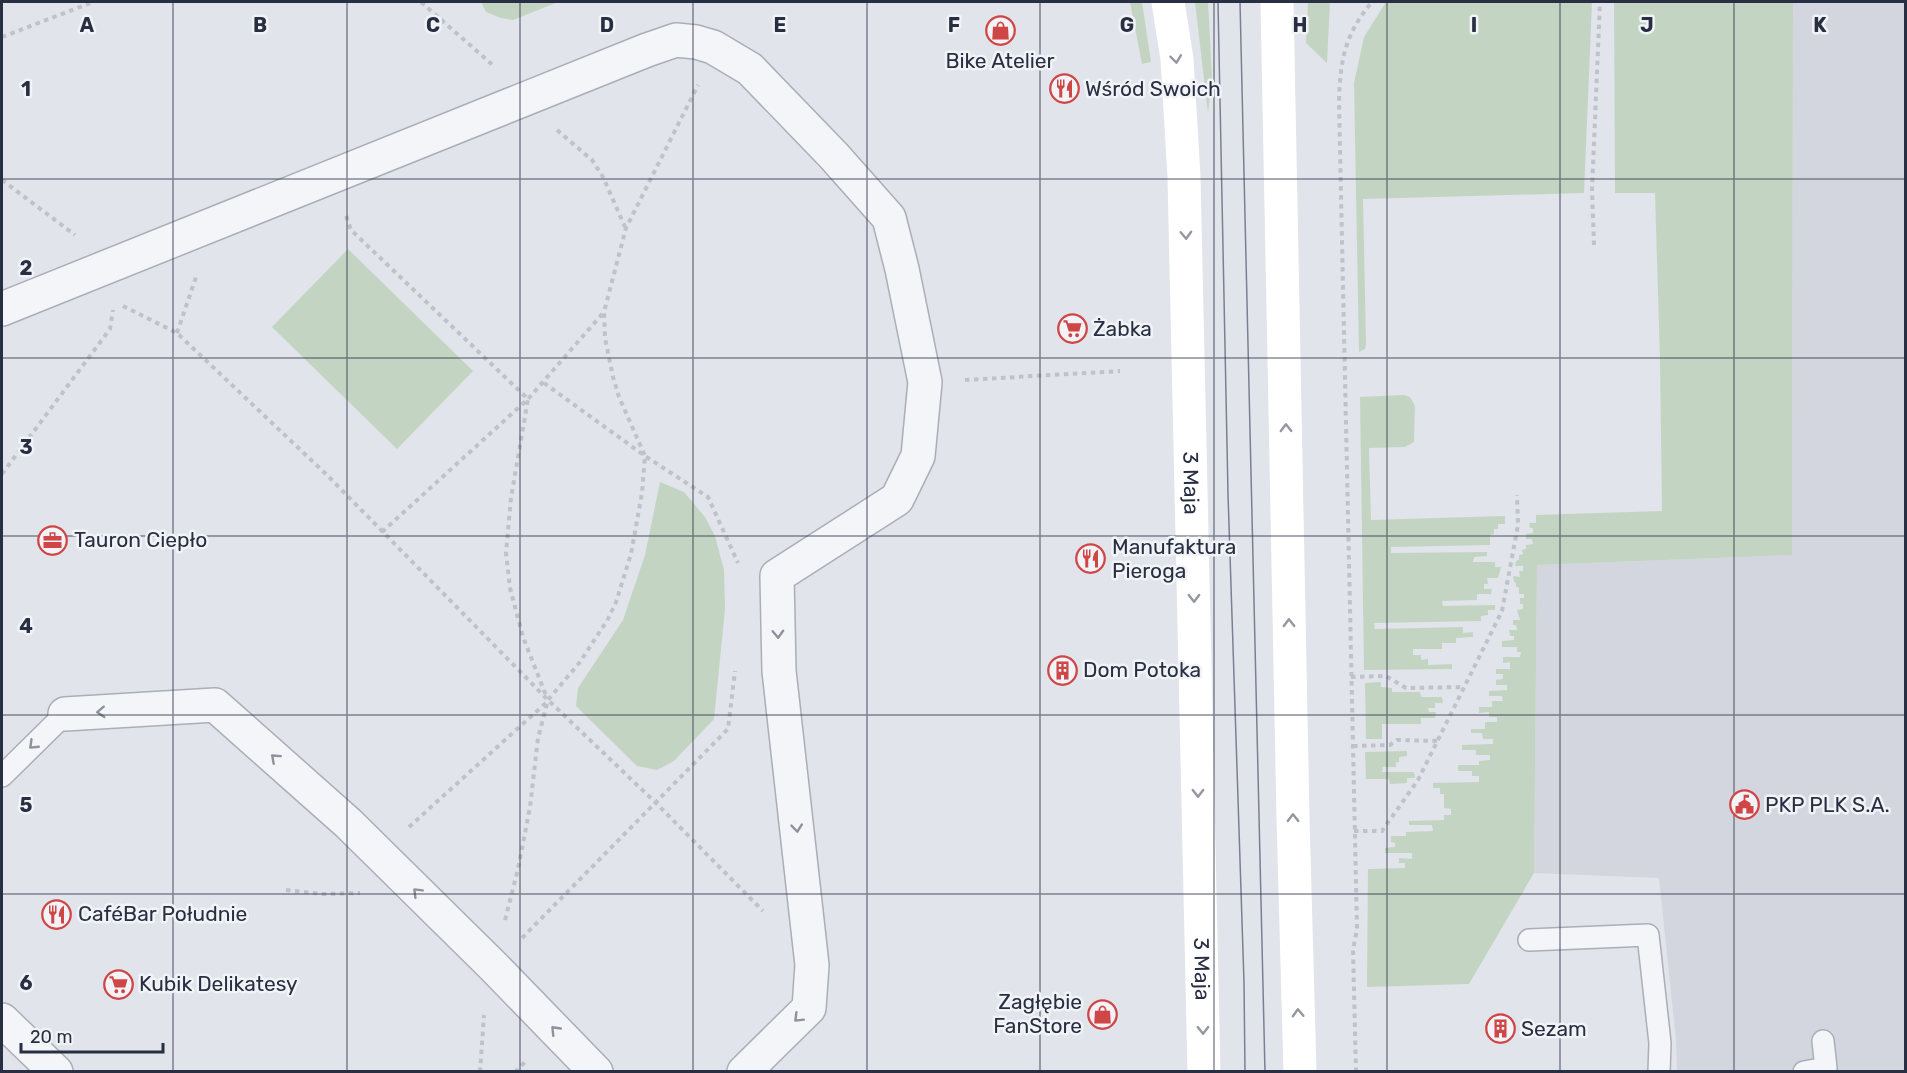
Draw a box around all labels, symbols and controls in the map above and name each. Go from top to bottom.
text: A [80,13,95,37]
text: B [253,13,267,37]
text: C [426,13,440,37]
text: D [600,13,614,37]
text: E [774,13,786,37]
text: F [948,13,960,37]
text: G [1120,13,1134,37]
text: H [1293,13,1307,37]
text: I [1471,13,1477,37]
text: J [1640,13,1654,37]
text: K [1813,13,1827,37]
shop icon: Bike Atelier [984,14,1016,46]
place label: Bike Atelier [945,48,1055,73]
one-way arrow [1169,55,1182,64]
restaurant icon: Wśród Swoich [1048,73,1080,105]
place label: Wśród Swoich [1085,76,1221,101]
text: 1 [21,77,31,101]
one-way arrow [1180,231,1192,240]
text: 2 [20,256,33,280]
supermarket icon: Żabka [1056,313,1088,345]
place label: Żabka [1093,316,1152,341]
one-way arrow [1280,424,1292,433]
text: 3 [19,435,33,459]
street label: 3 Maja [1178,451,1205,515]
office icon: Tauron Ciepło [37,524,69,556]
place label: Tauron Ciepło [74,527,207,552]
place label: Manufaktura Pieroga [1112,534,1236,583]
restaurant icon: Manufaktura Pieroga [1075,543,1107,575]
one-way arrow [1188,594,1200,603]
text: 4 [19,614,33,638]
one-way arrow [1283,619,1296,628]
one-way arrow [772,630,785,639]
building icon: Dom Potoka [1046,654,1078,686]
place label: Dom Potoka [1083,657,1201,682]
one-way arrow [96,705,105,718]
one-way arrow [30,737,41,748]
one-way arrow [272,754,282,765]
one-way arrow [1192,789,1204,798]
public building icon: PKP PLK S.A. [1728,789,1760,821]
place label: PKP PLK S.A. [1765,792,1890,817]
text: 5 [20,793,33,817]
one-way arrow [1286,814,1299,823]
one-way arrow [790,824,803,833]
one-way arrow [414,889,425,900]
restaurant icon: CaféBar Południe [41,898,73,930]
place label: CaféBar Południe [78,901,247,926]
street label: 3 Maja [1189,937,1215,1001]
supermarket icon: Kubik Delikatesy [102,968,134,1000]
text: 6 [19,971,33,995]
place label: Kubik Delikatesy [139,971,298,996]
place label: Zagłębie FanStore [993,989,1082,1038]
shop icon: Zagłębie FanStore [1087,998,1119,1030]
one-way arrow [1292,1009,1304,1018]
one-way arrow [795,1011,805,1022]
building icon: Sezam [1484,1013,1516,1045]
scale bar [21,1016,164,1054]
place label: Sezam [1521,1016,1587,1041]
text: 20 m [30,1026,72,1048]
one-way arrow [552,1026,563,1037]
one-way arrow [1197,1026,1210,1035]

